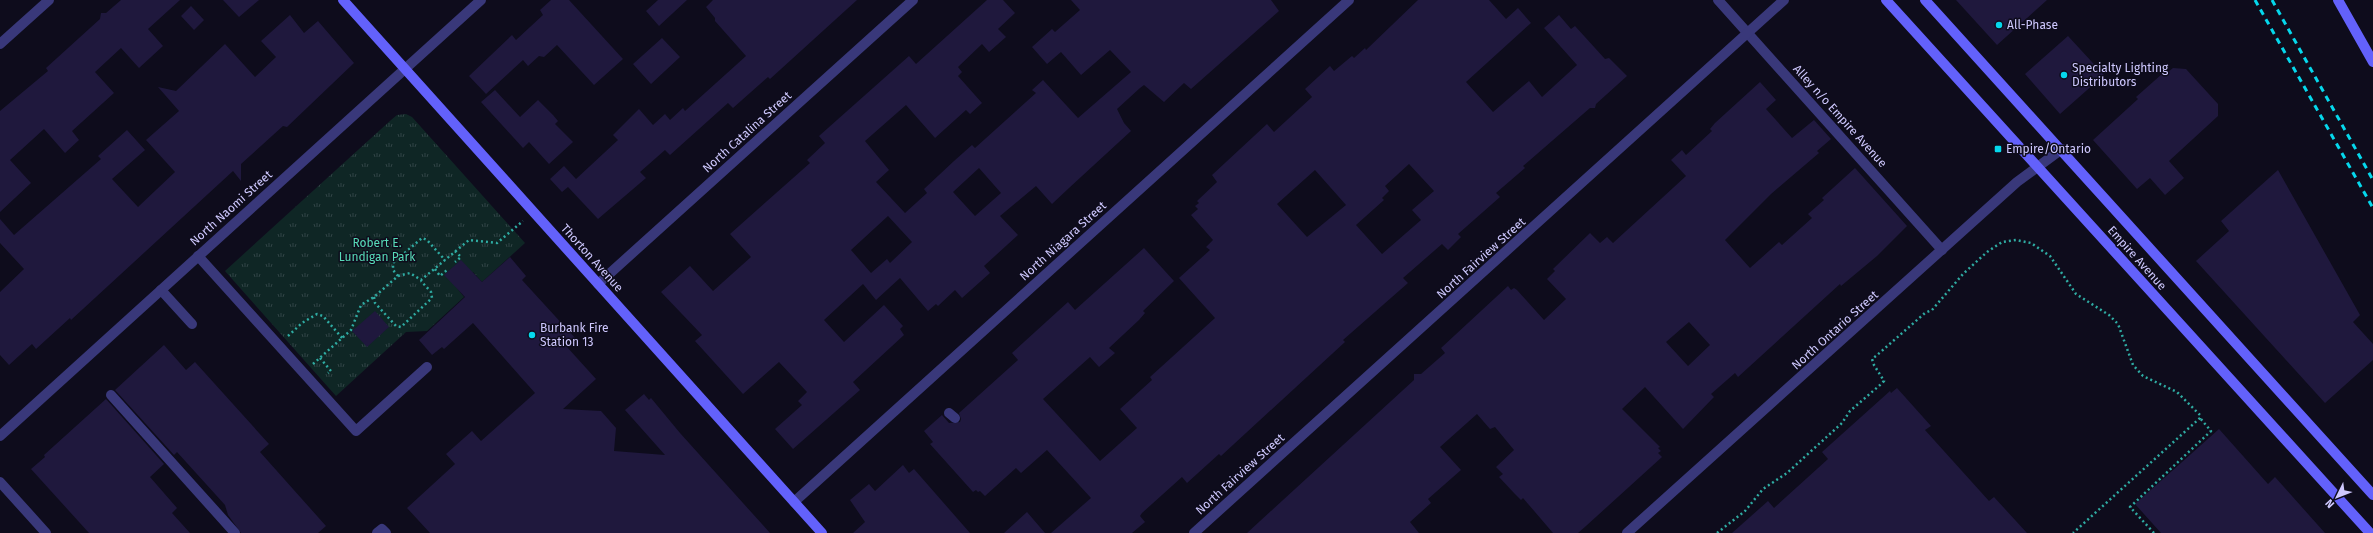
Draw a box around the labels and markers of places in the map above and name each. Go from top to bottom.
place label: All-Phase [2007,18,2058,32]
marker: All-Phase [1994,20,2004,30]
place label: Specialty Lighting Distributors [2072,61,2169,89]
marker: Specialty Lighting Distributors [2059,70,2069,80]
place label: Empire/Ontario [2006,142,2091,156]
marker: Empire/Ontario [1993,144,2003,154]
place label: Burbank Fire Station 13 [540,321,608,349]
marker: Burbank Fire Station 13 [527,330,537,340]

